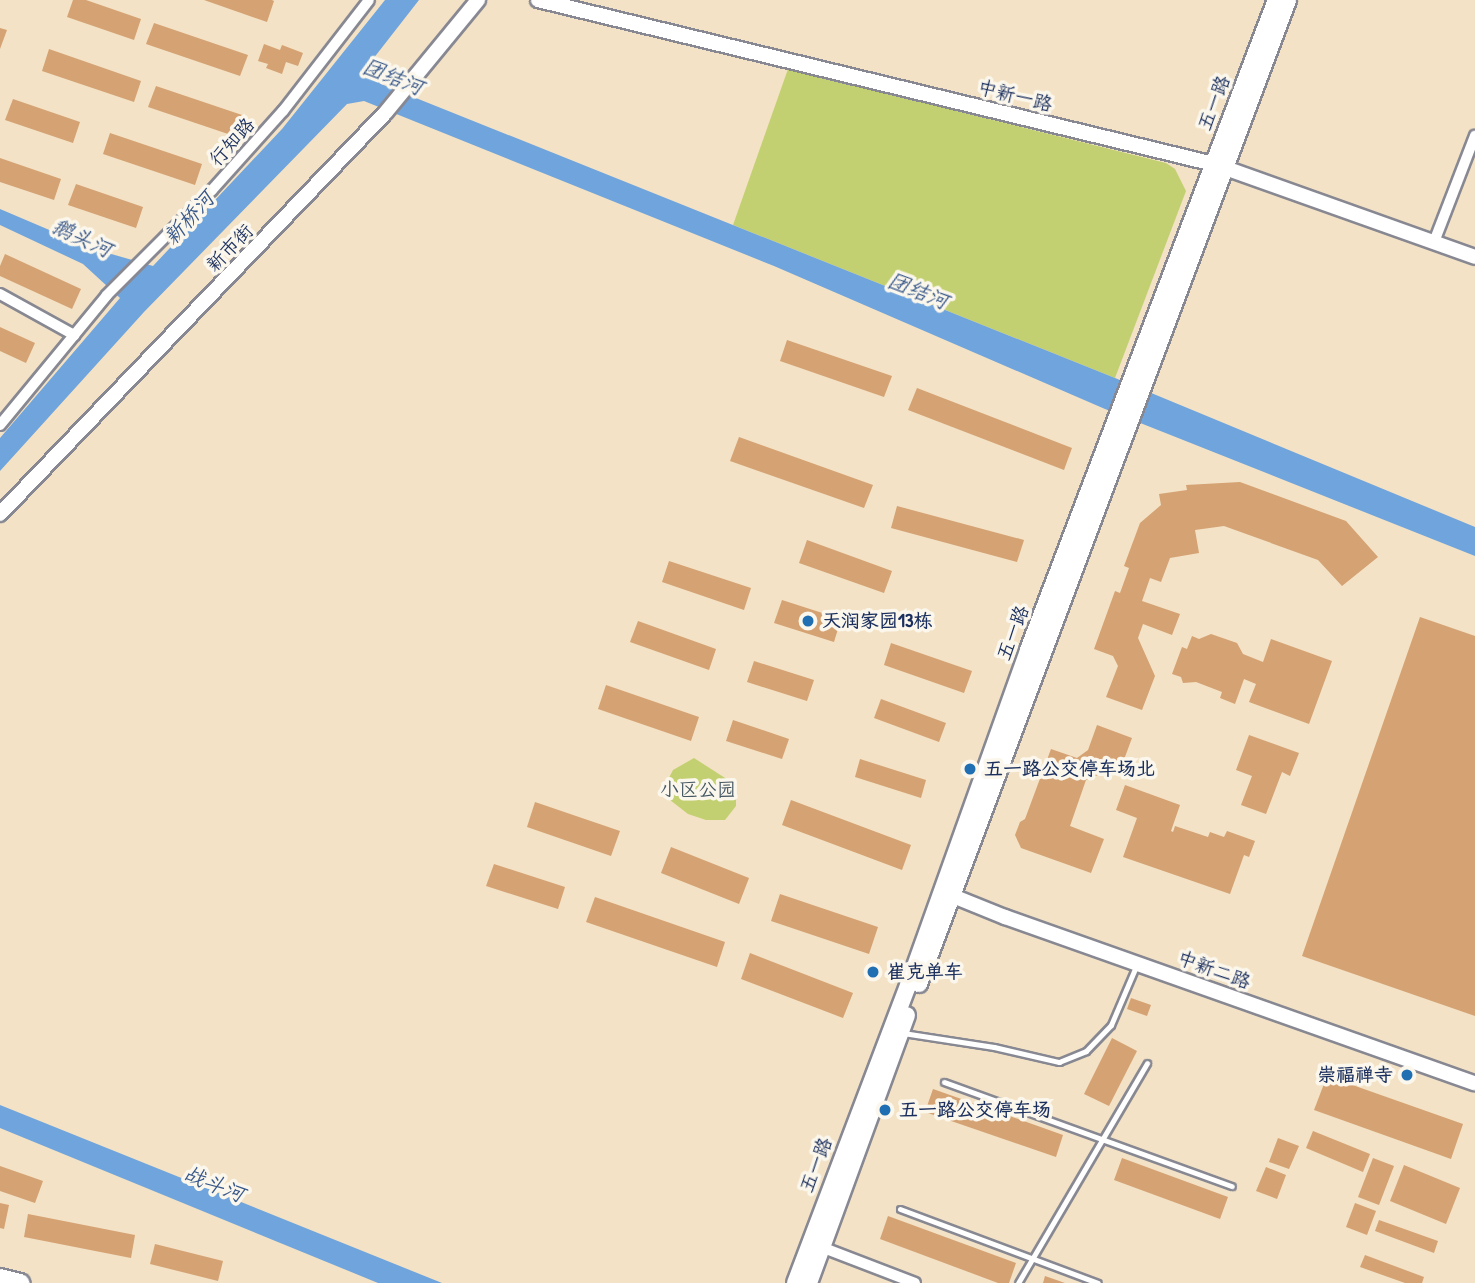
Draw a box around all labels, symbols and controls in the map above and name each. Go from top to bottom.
water label: 团结河 [359,54,427,100]
street label: 五一路 [1193,72,1235,134]
street label: 中新一路 [975,76,1055,116]
street label: 行知路 [204,113,260,171]
water label: 新桥河 [159,186,219,250]
water label: 鹅头河 [48,213,116,263]
street label: 新市街 [202,220,258,276]
water label: 团结河 [884,268,952,314]
street label: 五一路 [992,602,1034,664]
place label: 天润家园13栋 [822,610,932,632]
marker: 天润家园13栋 [800,613,816,629]
place label: 五一路公交停车场北 [984,758,1155,780]
marker: 五一路公交停车场北 [962,761,978,777]
park label: 小区公园 [660,779,736,801]
street label: 中新二路 [1174,946,1254,994]
place label: 崔克单车 [887,961,963,983]
marker: 崔克单车 [865,964,881,980]
place label: 崇福禅寺 [1317,1064,1393,1086]
marker: 崇福禅寺 [1399,1067,1415,1083]
place label: 五一路公交停车场 [899,1099,1051,1121]
marker: 五一路公交停车场 [877,1102,893,1118]
street label: 五一路 [795,1134,837,1196]
water label: 战斗河 [180,1161,248,1207]

